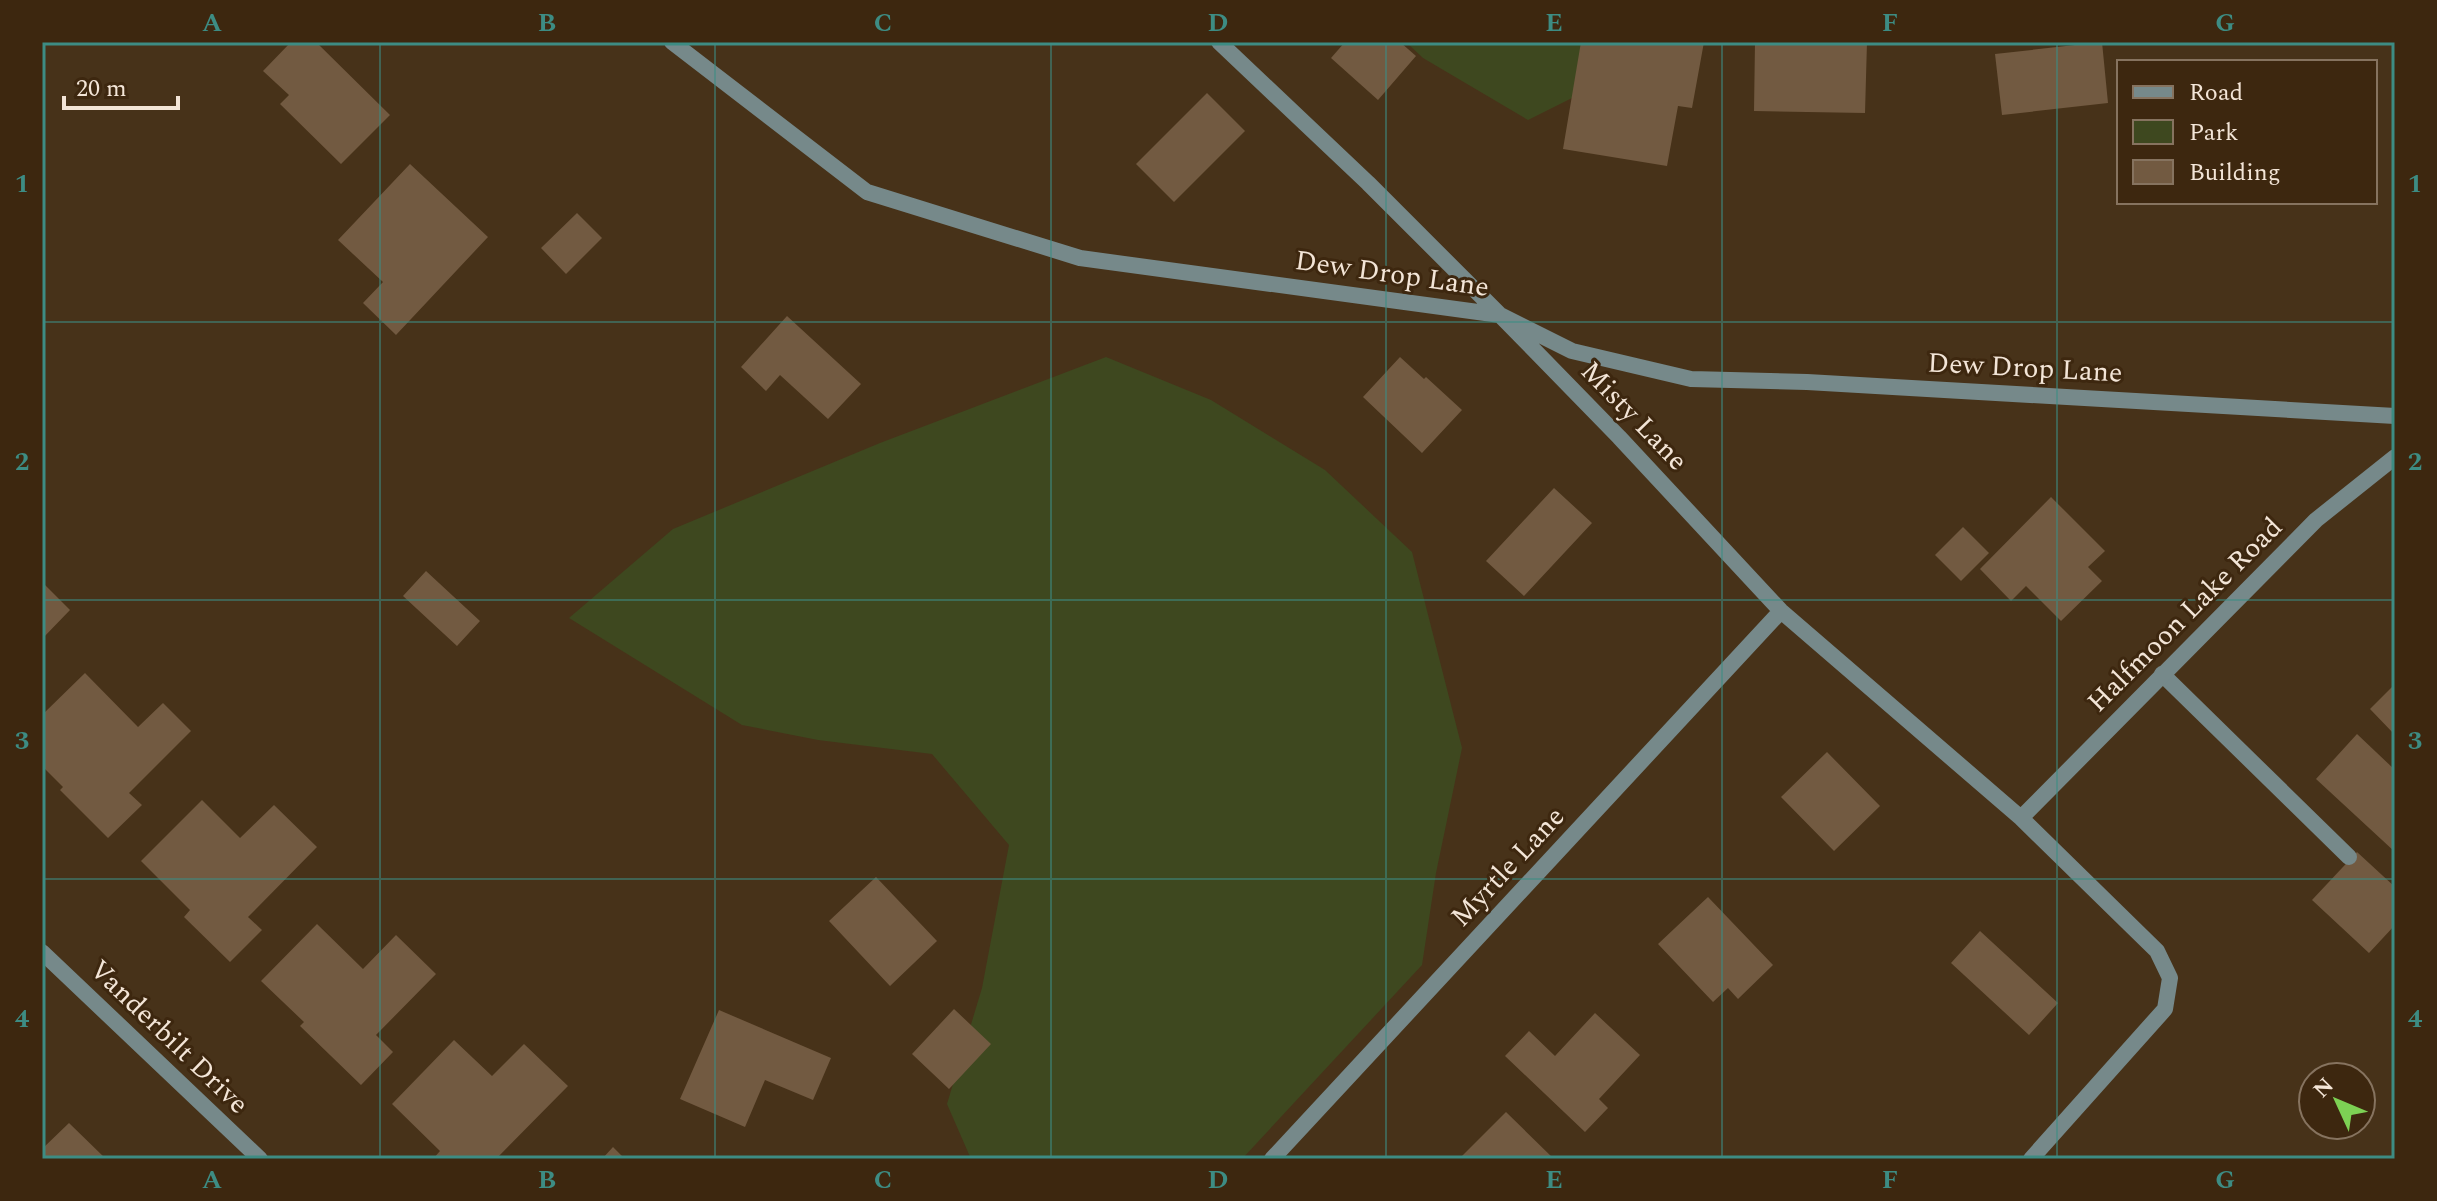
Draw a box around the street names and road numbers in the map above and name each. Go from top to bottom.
street label: Dew Drop Lane [1292,239,1492,309]
street label: Dew Drop Lane [1926,341,2124,395]
street label: Misty Lane [1570,351,1698,481]
street label: Halfmoon Lake Road [2077,507,2293,723]
street label: Myrtle Lane [1441,797,1575,937]
street label: Vanderbilt Drive [79,949,259,1125]

